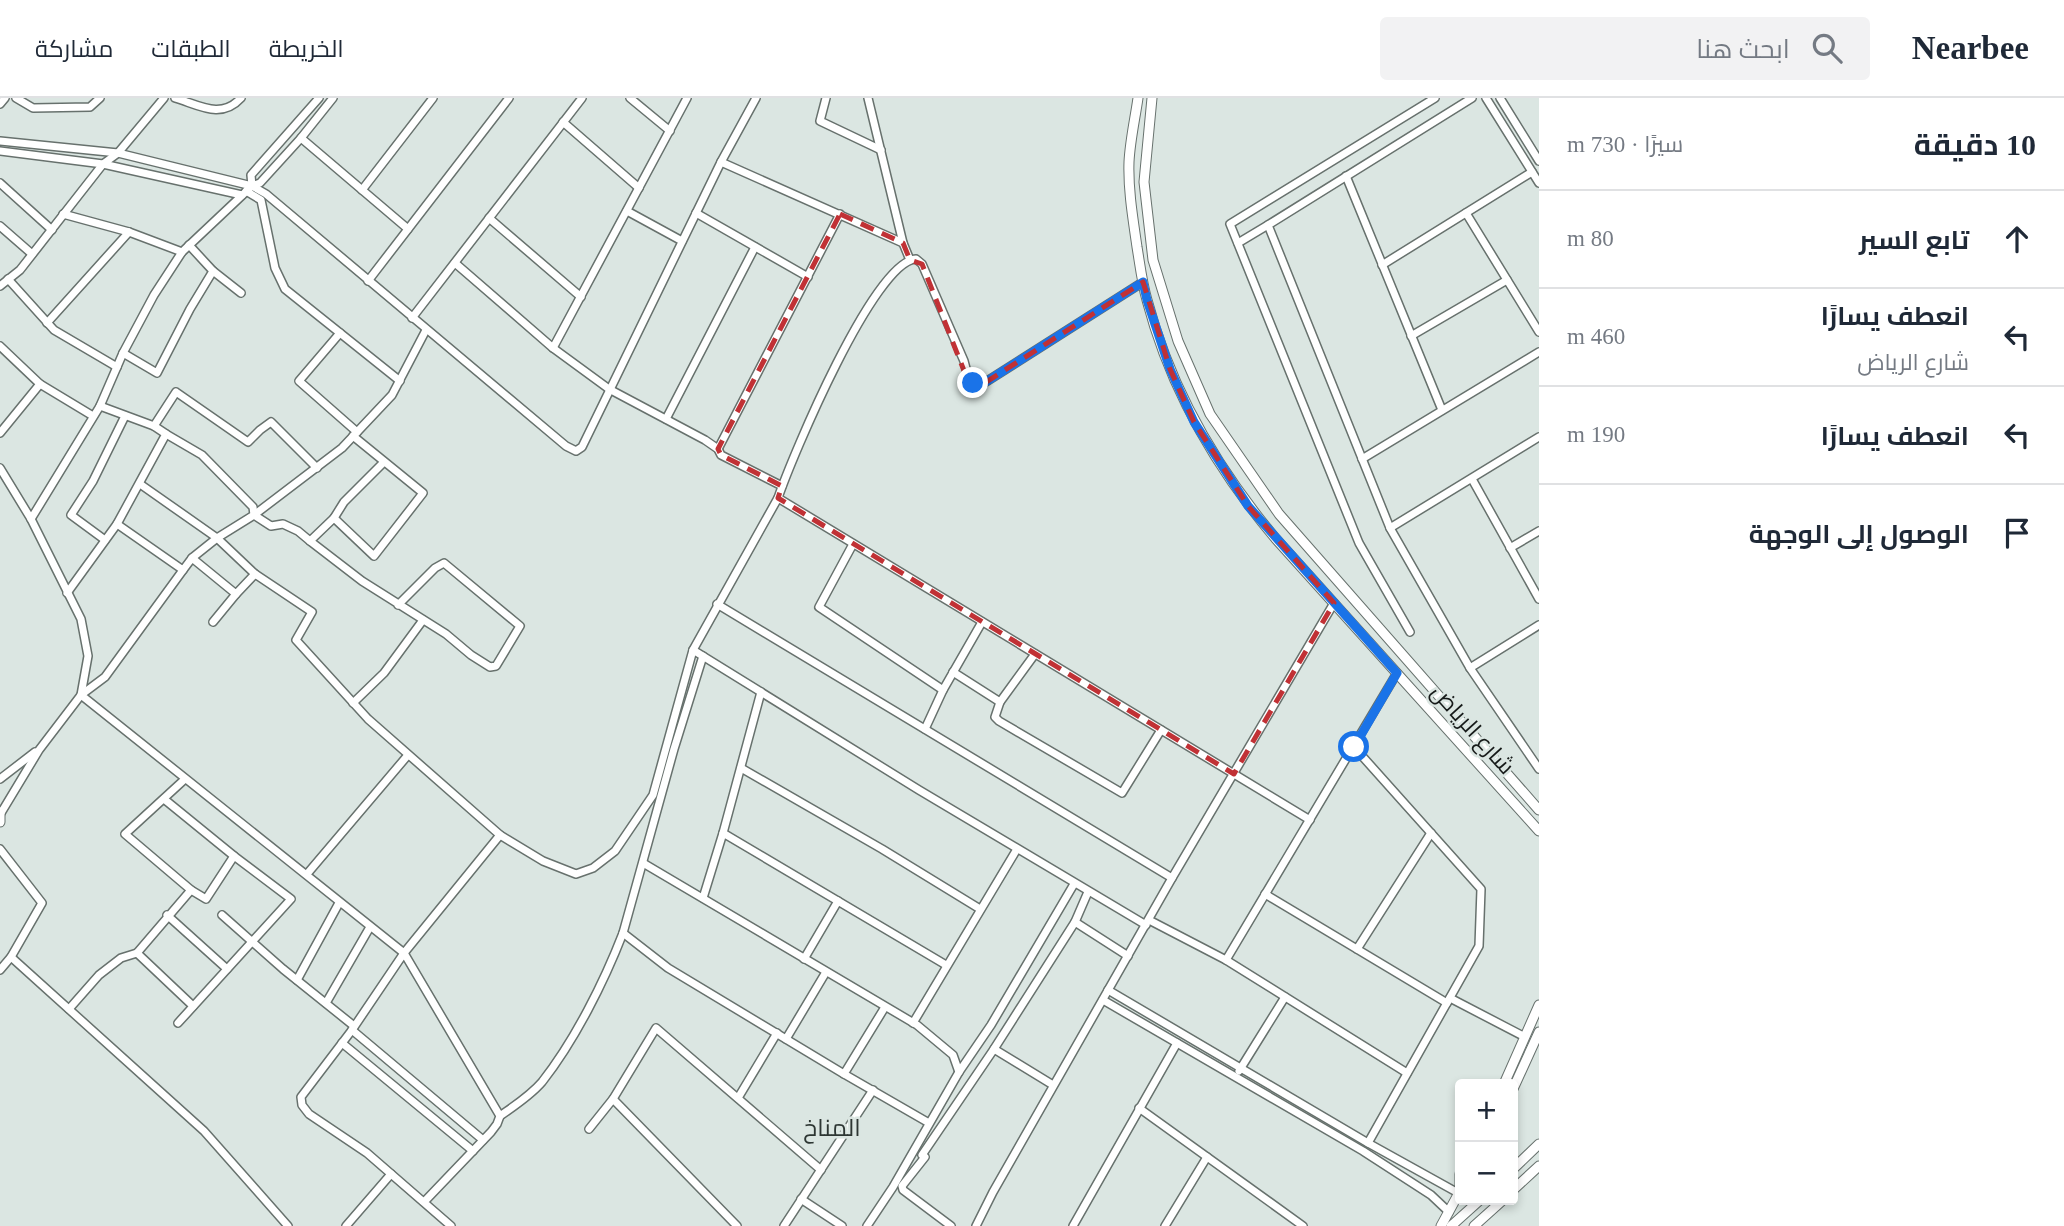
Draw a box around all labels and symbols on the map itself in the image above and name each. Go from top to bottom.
route end [957,367,988,398]
street label: شارع الرياض [1424,679,1519,781]
route start [1338,731,1369,762]
district label: المناخ [803,1115,861,1144]

